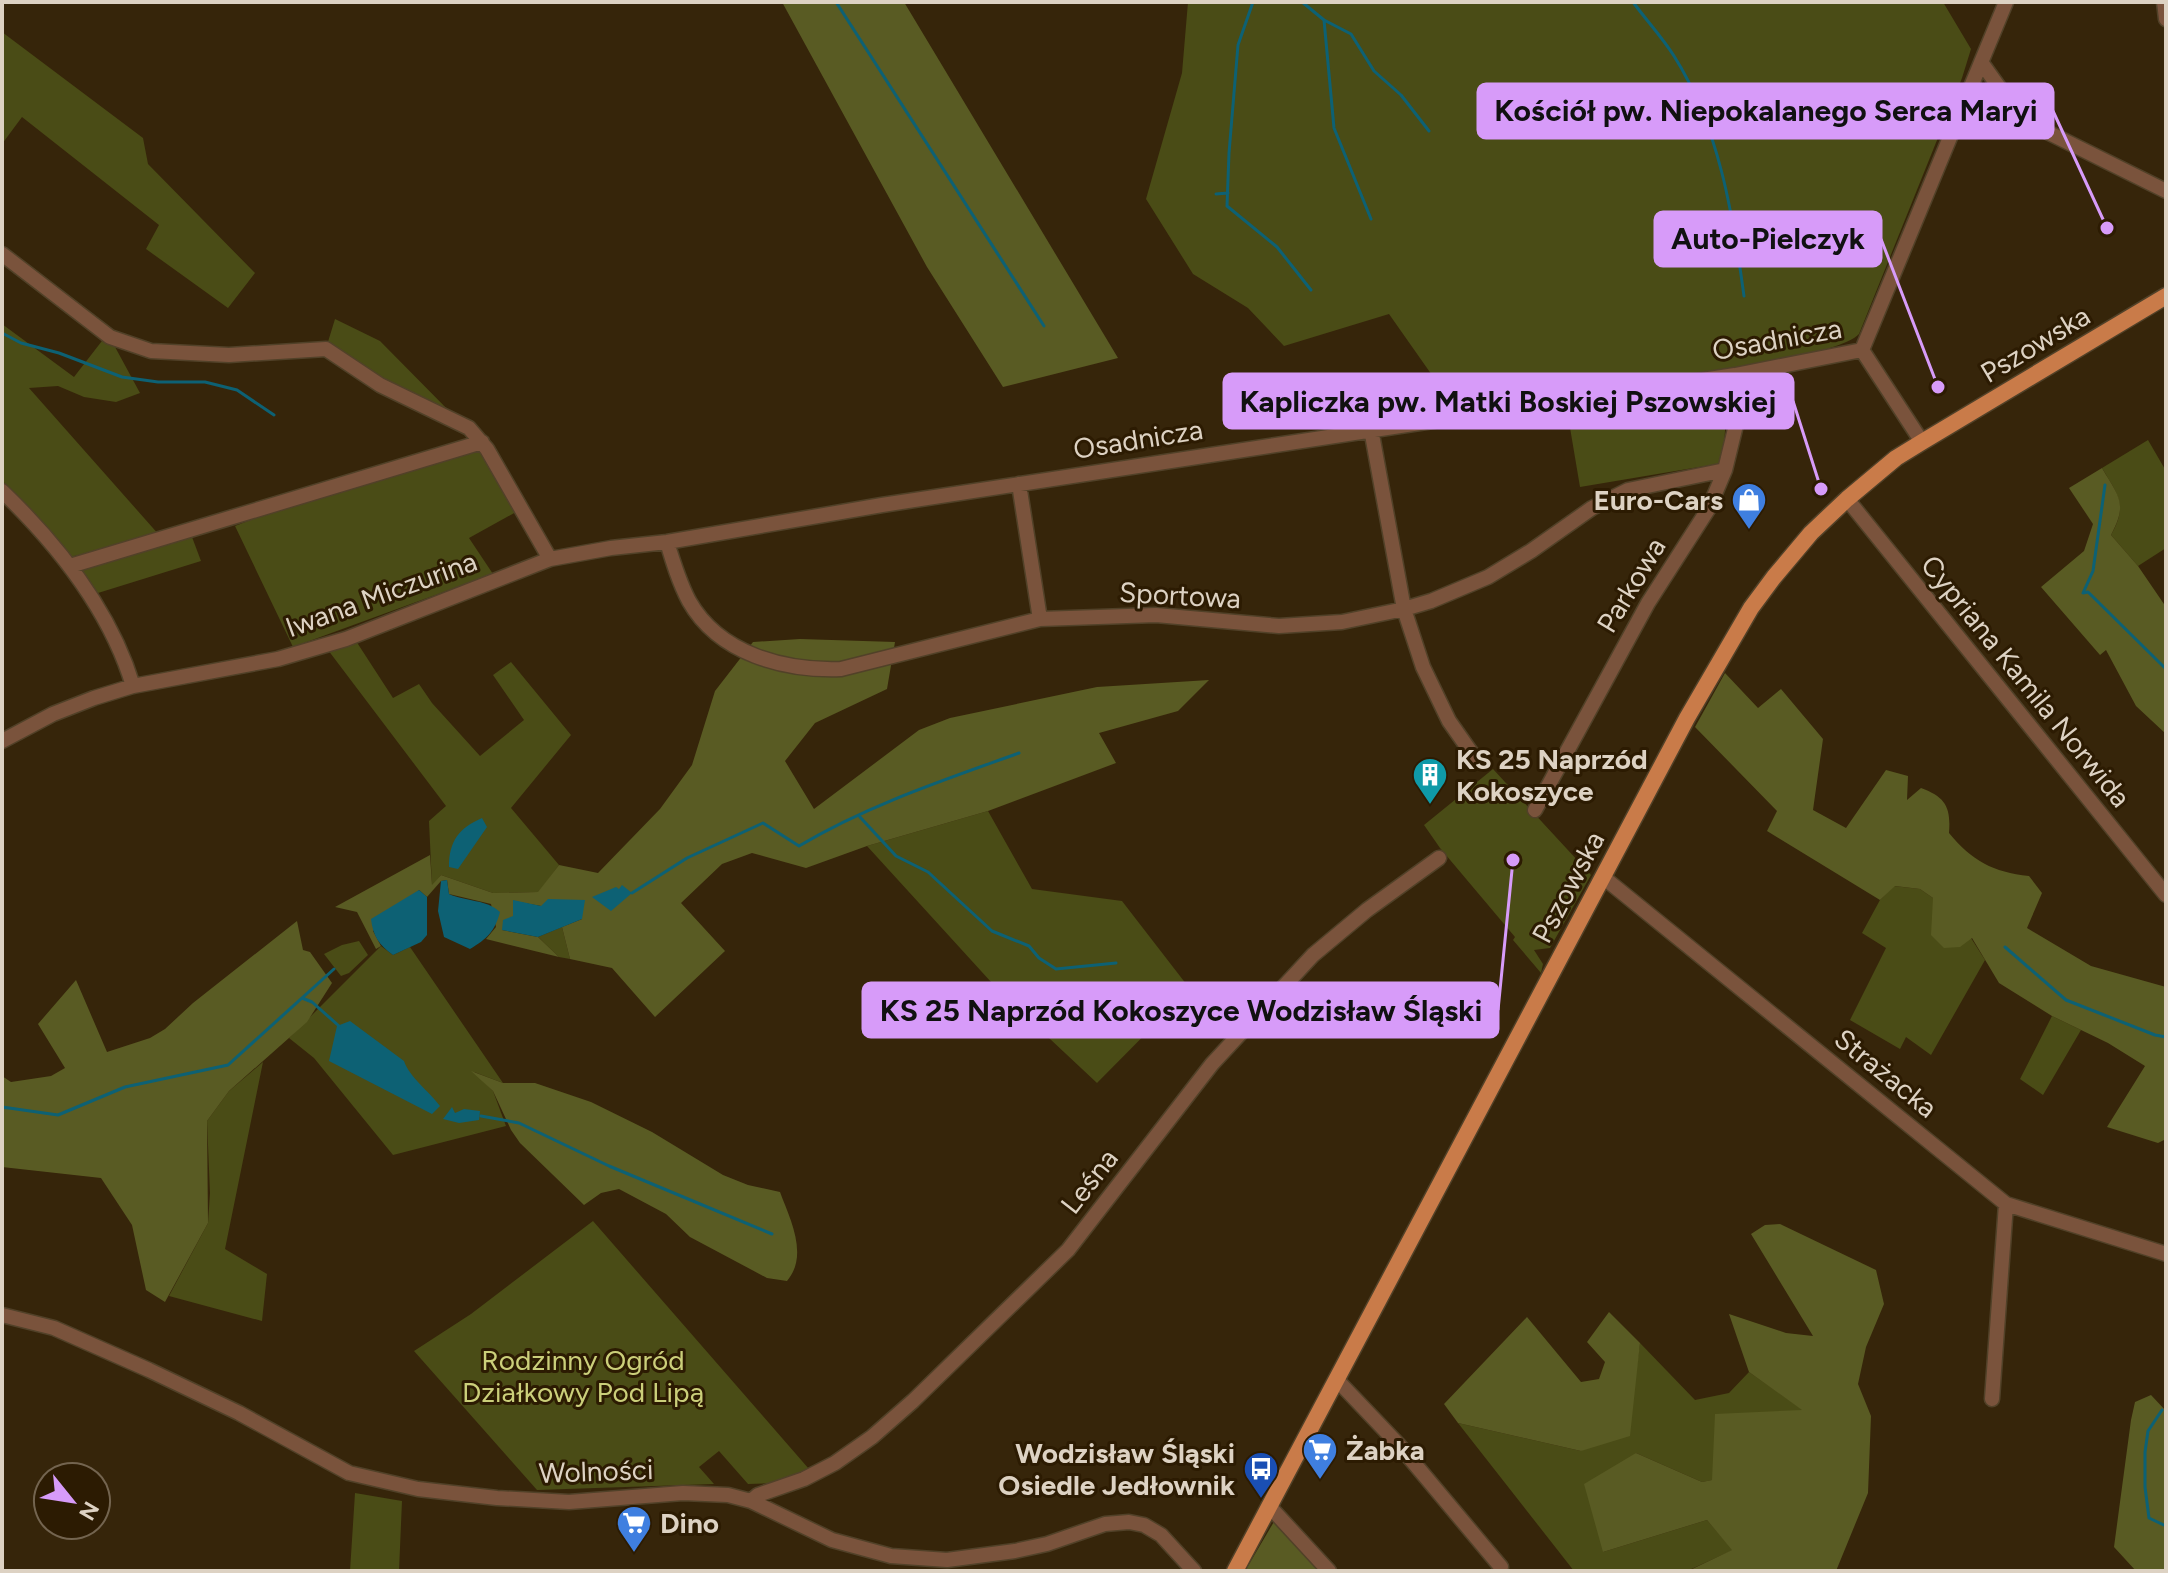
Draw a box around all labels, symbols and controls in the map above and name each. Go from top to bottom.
callout: Kościół pw. Niepokalanego Serca Maryi [1478,84,2053,138]
text: Kościół pw. Niepokalanego Serca Maryi [1494,92,2038,129]
callout: Auto-Pielczyk [1655,212,1881,266]
text: Auto-Pielczyk [1671,220,1865,257]
street label: Pszowska [1974,298,2096,390]
street label: Osadnicza [1710,311,1844,367]
callout: Kapliczka pw. Matki Boskiej Pszowskiej [1224,374,1793,428]
text: Kapliczka pw. Matki Boskiej Pszowskiej [1239,383,1777,420]
street label: Osadnicza [1071,412,1205,466]
shop icon: Euro-Cars [1730,481,1768,531]
place label: Euro-Cars [1593,483,1723,517]
street label: Parkowa [1589,531,1673,639]
street label: Iwana Miczurina [281,544,481,644]
street label: Cypriana Kamila Norwida [1914,548,2138,814]
street label: Sportowa [1118,575,1242,615]
place label: KS 25 Naprzód Kokoszyce [1456,742,1648,808]
building icon: KS 25 Naprzód Kokoszyce [1411,756,1449,806]
street label: Pszowska [1525,825,1611,949]
callout: KS 25 Naprzód Kokoszyce Wodzisław Śląski [863,983,1498,1037]
text: KS 25 Naprzód Kokoszyce Wodzisław Śląski [880,992,1482,1029]
street label: Strażacka [1828,1021,1944,1125]
street label: Leśna [1053,1142,1125,1220]
park label: Rodzinny Ogród Działkowy Pod Lipą [462,1343,704,1409]
supermarket icon: Żabka [1301,1431,1339,1481]
place label: Żabka [1346,1433,1425,1467]
place label: Wodzisław Śląski Osiedle Jedłownik [998,1436,1235,1502]
bus stop icon: Wodzisław Śląski Osiedle Jedłownik [1242,1450,1280,1500]
street label: Wolności [538,1452,654,1490]
north arrow [32,1461,112,1541]
text: N [73,1497,105,1525]
supermarket icon: Dino [615,1504,653,1554]
place label: Dino [660,1506,719,1540]

